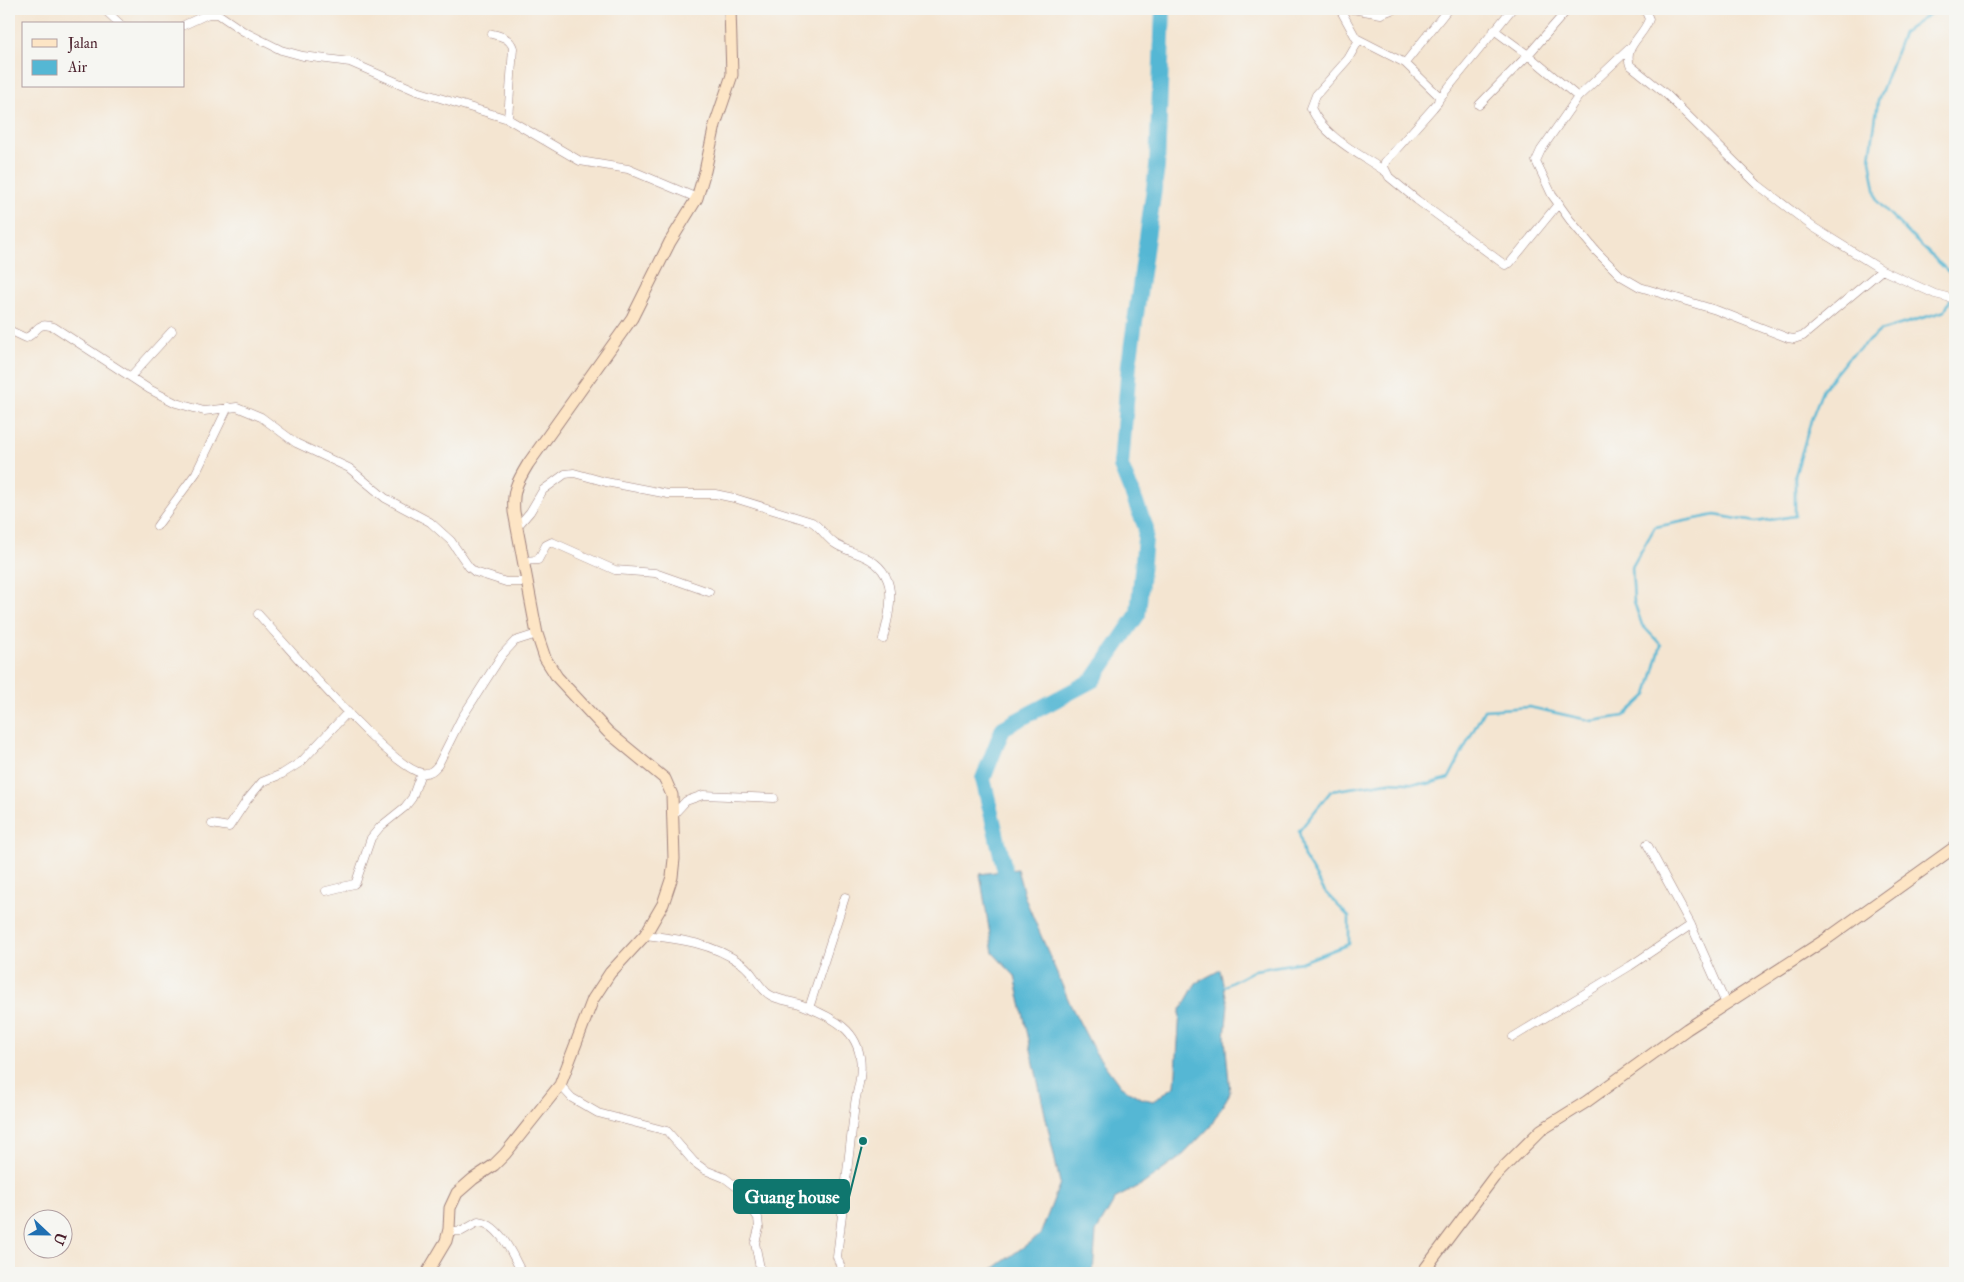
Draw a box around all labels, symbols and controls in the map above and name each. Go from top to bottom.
legend [22,22,185,88]
text: Jalan [67,34,98,54]
text: Air [67,58,88,77]
callout: Guang house [734,1180,849,1213]
text: Guang house [745,1186,840,1209]
north arrow [22,1210,72,1260]
text: U [49,1230,70,1248]

